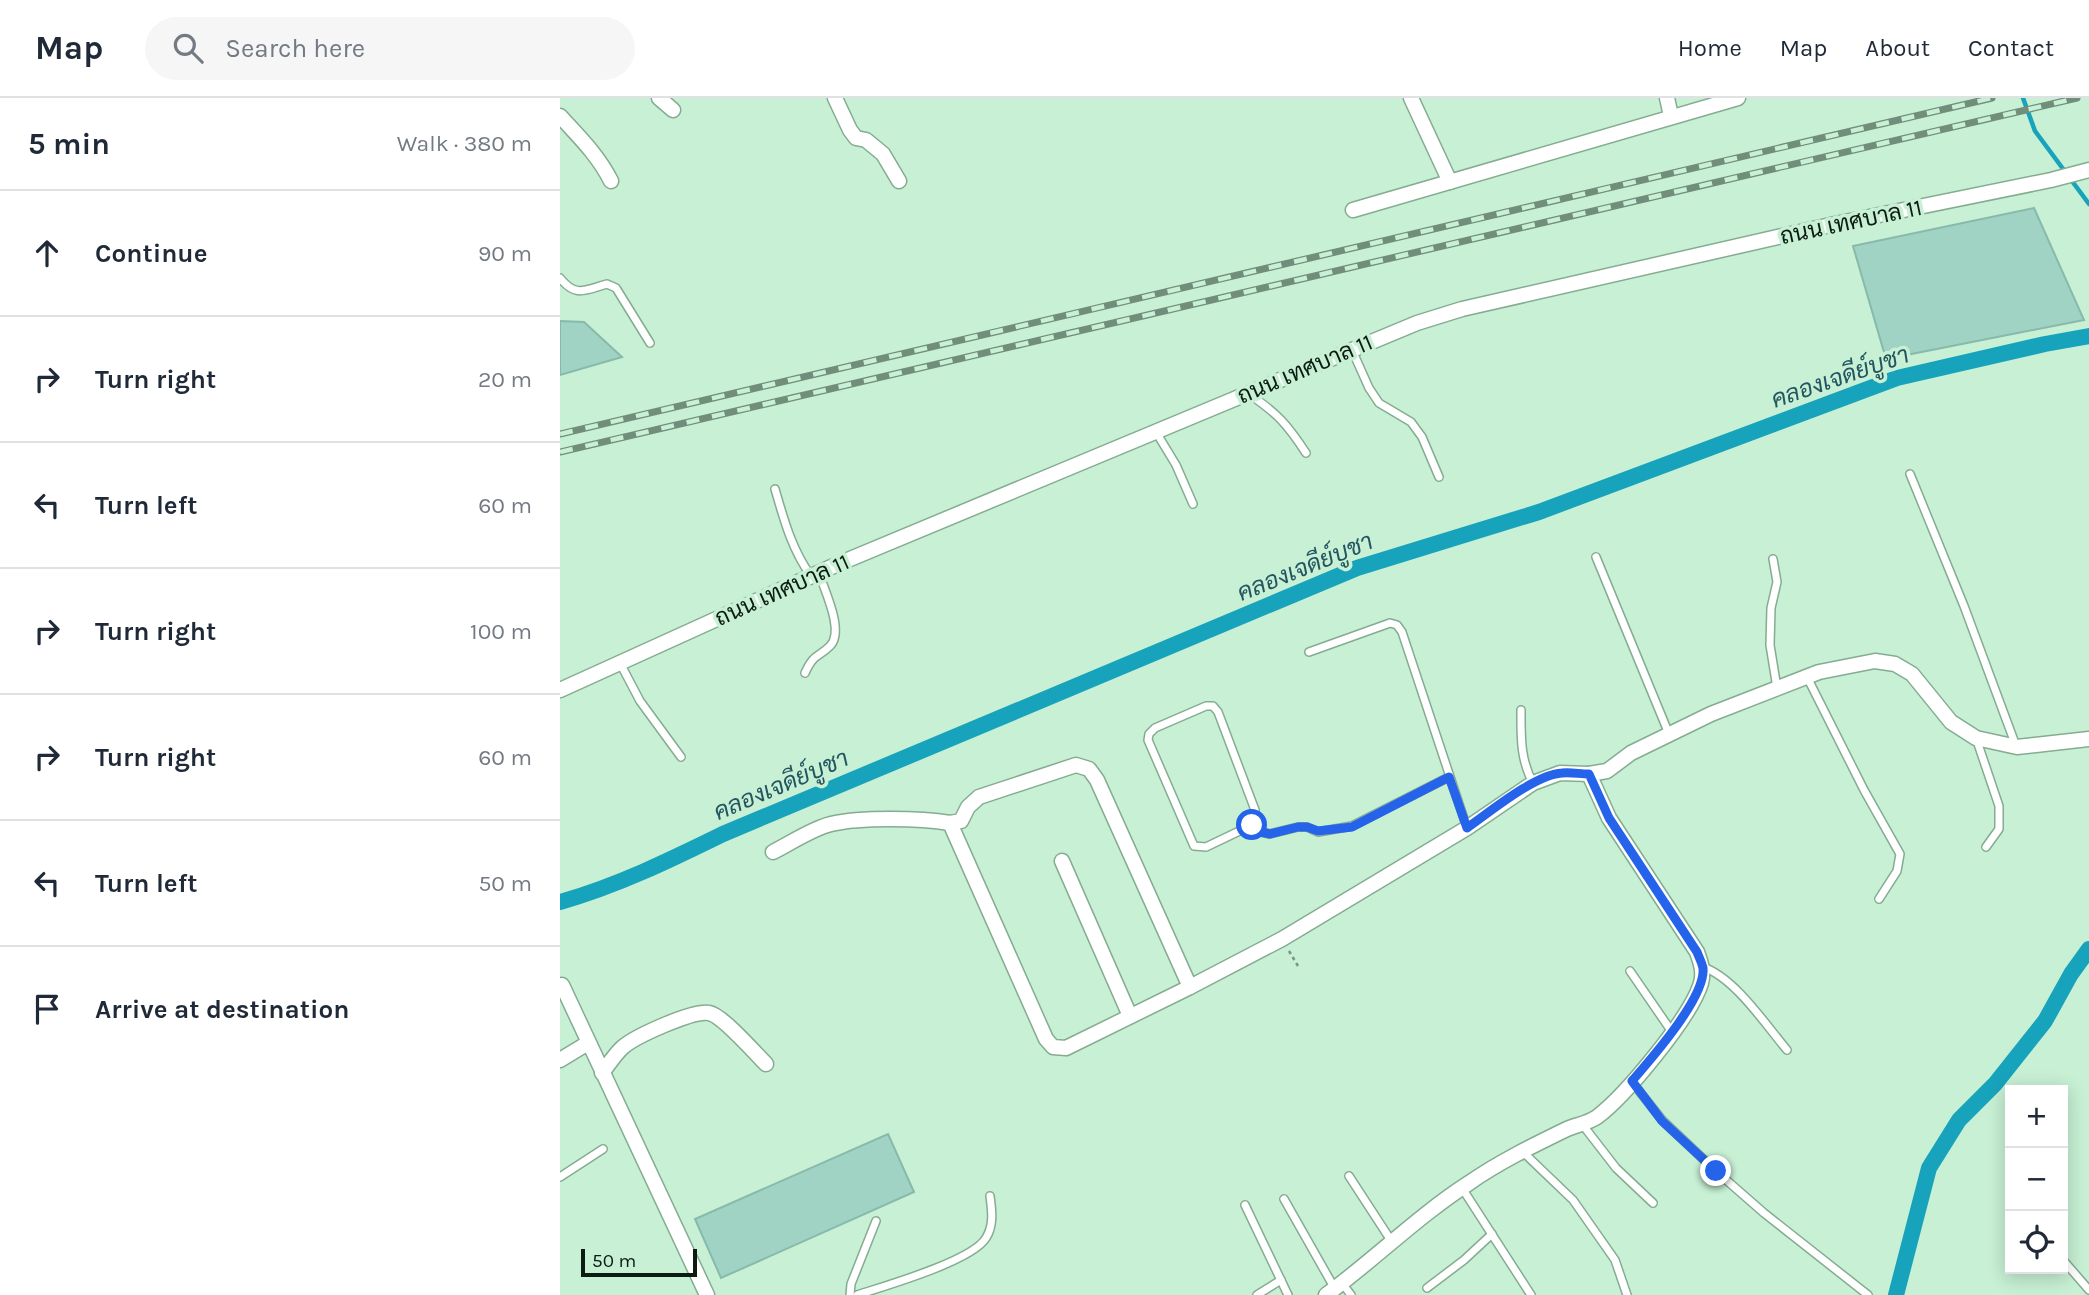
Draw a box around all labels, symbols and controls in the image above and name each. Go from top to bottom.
search box [145,17,635,80]
text: Map [35,29,103,67]
icon: search [169,29,207,67]
text: Search here [225,33,365,64]
text: Home [1678,34,1742,62]
text: Map [1780,34,1827,62]
text: About [1865,34,1930,62]
text: Contact [1968,34,2054,62]
text: 5 min [28,126,110,162]
text: Walk · 380 m [397,130,532,157]
street label: ถนน เทศบาล 11 [1778,194,1924,250]
icon: ahead [28,234,66,272]
text: Continue [95,238,207,269]
text: 90 m [478,240,532,267]
street label: ถนน เทศบาล 11 [1233,328,1377,410]
water label: คลองเจดีย์บูชา [1767,338,1914,416]
icon: right [28,360,66,398]
text: Turn right [95,364,216,395]
text: 20 m [478,366,532,393]
icon: left [28,486,66,524]
text: Turn left [95,490,197,521]
text: 60 m [478,492,532,519]
water label: คลองเจดีย์บูชา [1232,525,1378,610]
street label: ถนน เทศบาล 11 [711,548,853,632]
icon: right [28,612,66,650]
text: Turn right [95,616,216,647]
text: 100 m [470,618,532,645]
icon: right [28,738,66,776]
text: Turn right [95,742,216,773]
water label: คลองเจดีย์บูชา [709,742,854,829]
text: 60 m [478,744,532,771]
route start [1236,809,1267,840]
icon: left [28,864,66,902]
text: Turn left [95,868,197,899]
text: 50 m [478,870,532,897]
icon: arrive [28,990,66,1028]
text: Arrive at destination [95,994,349,1025]
map controls [2005,1085,2068,1274]
button: + [2005,1085,2068,1148]
button: − [2005,1148,2068,1211]
route end [1700,1155,1731,1186]
button: locate [2005,1211,2068,1274]
scale bar [581,1246,696,1278]
text: 50 m [592,1250,636,1272]

